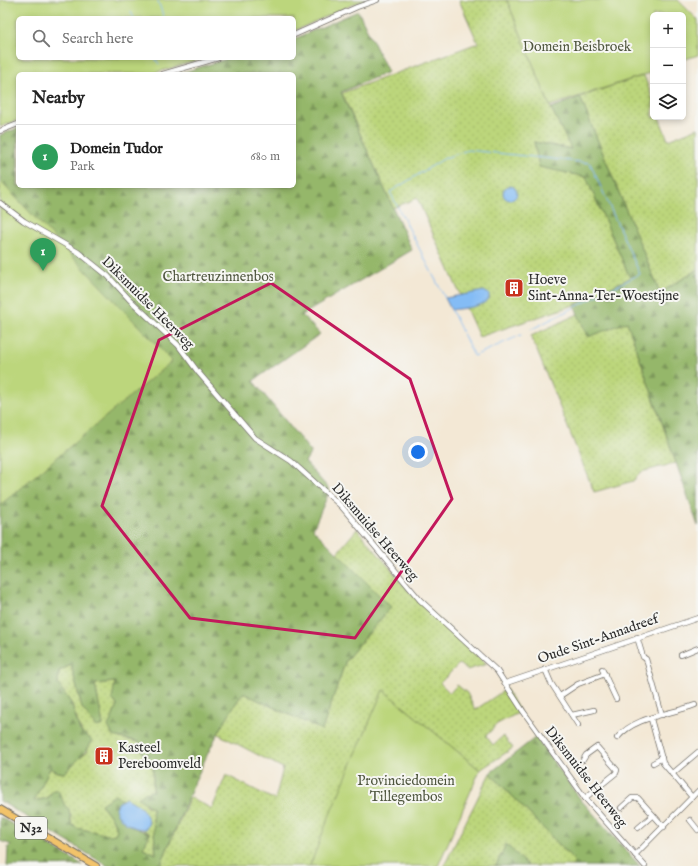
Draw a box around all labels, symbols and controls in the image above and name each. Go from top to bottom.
map controls [650,12,686,120]
button: + [650,12,686,48]
search box [16,16,296,60]
icon: search [30,27,52,49]
text: Search here [62,29,133,48]
park label: Domein Beisbroek [523,38,632,56]
button: − [650,48,686,84]
button: layers [650,84,686,120]
text: Nearby [32,88,85,109]
text: Domein Tudor [70,139,163,158]
text: 1 [43,148,47,165]
text: 680 m [250,148,280,165]
text: Park [70,158,95,175]
pin: 1 [30,238,56,271]
street label: Diksmuidse Heerweg [98,253,198,353]
park label: Chartreuzinnenbos [162,268,274,286]
place label: Hoeve Sint-Anna-Ter-Woestijne [528,271,679,305]
building icon: Hoeve Sint-Anna-Ter-Woestijne [503,277,525,299]
your location [408,442,428,462]
street label: Diksmuidse Heerweg [328,479,423,585]
street label: Oude Sint-Annadreef [535,609,663,668]
street label: Diksmuidse Heerweg [541,723,631,832]
place label: Kasteel Pereboomveld [118,739,201,773]
building icon: Kasteel Pereboomveld [93,745,115,767]
park label: Provinciedomein Tillegembos [357,772,455,806]
road number: N32 [15,817,47,839]

